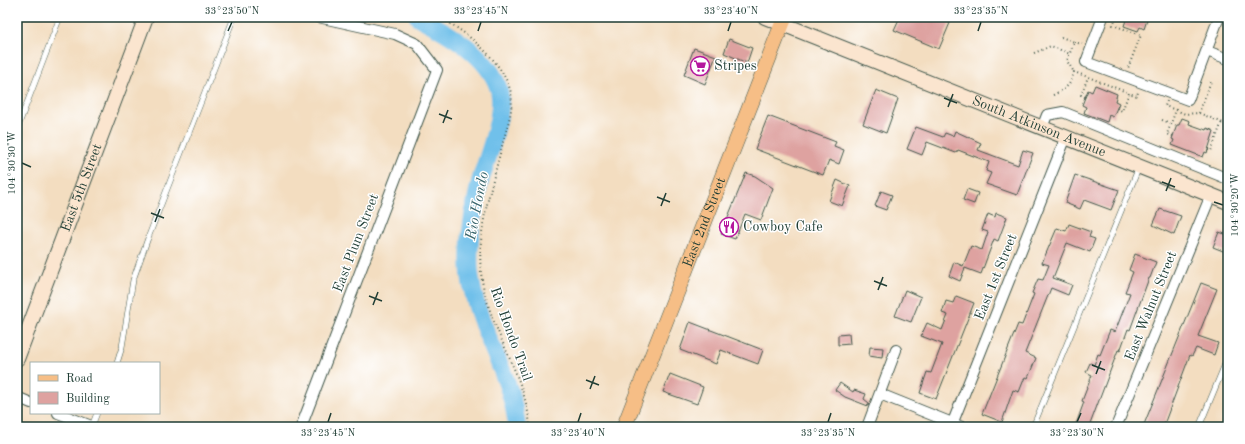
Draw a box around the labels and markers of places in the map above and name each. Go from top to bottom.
supermarket icon: Stripes [689,55,711,77]
place label: Stripes [714,59,757,73]
restaurant icon: Cowboy Cafe [718,216,740,238]
place label: Cowboy Cafe [743,220,823,234]

